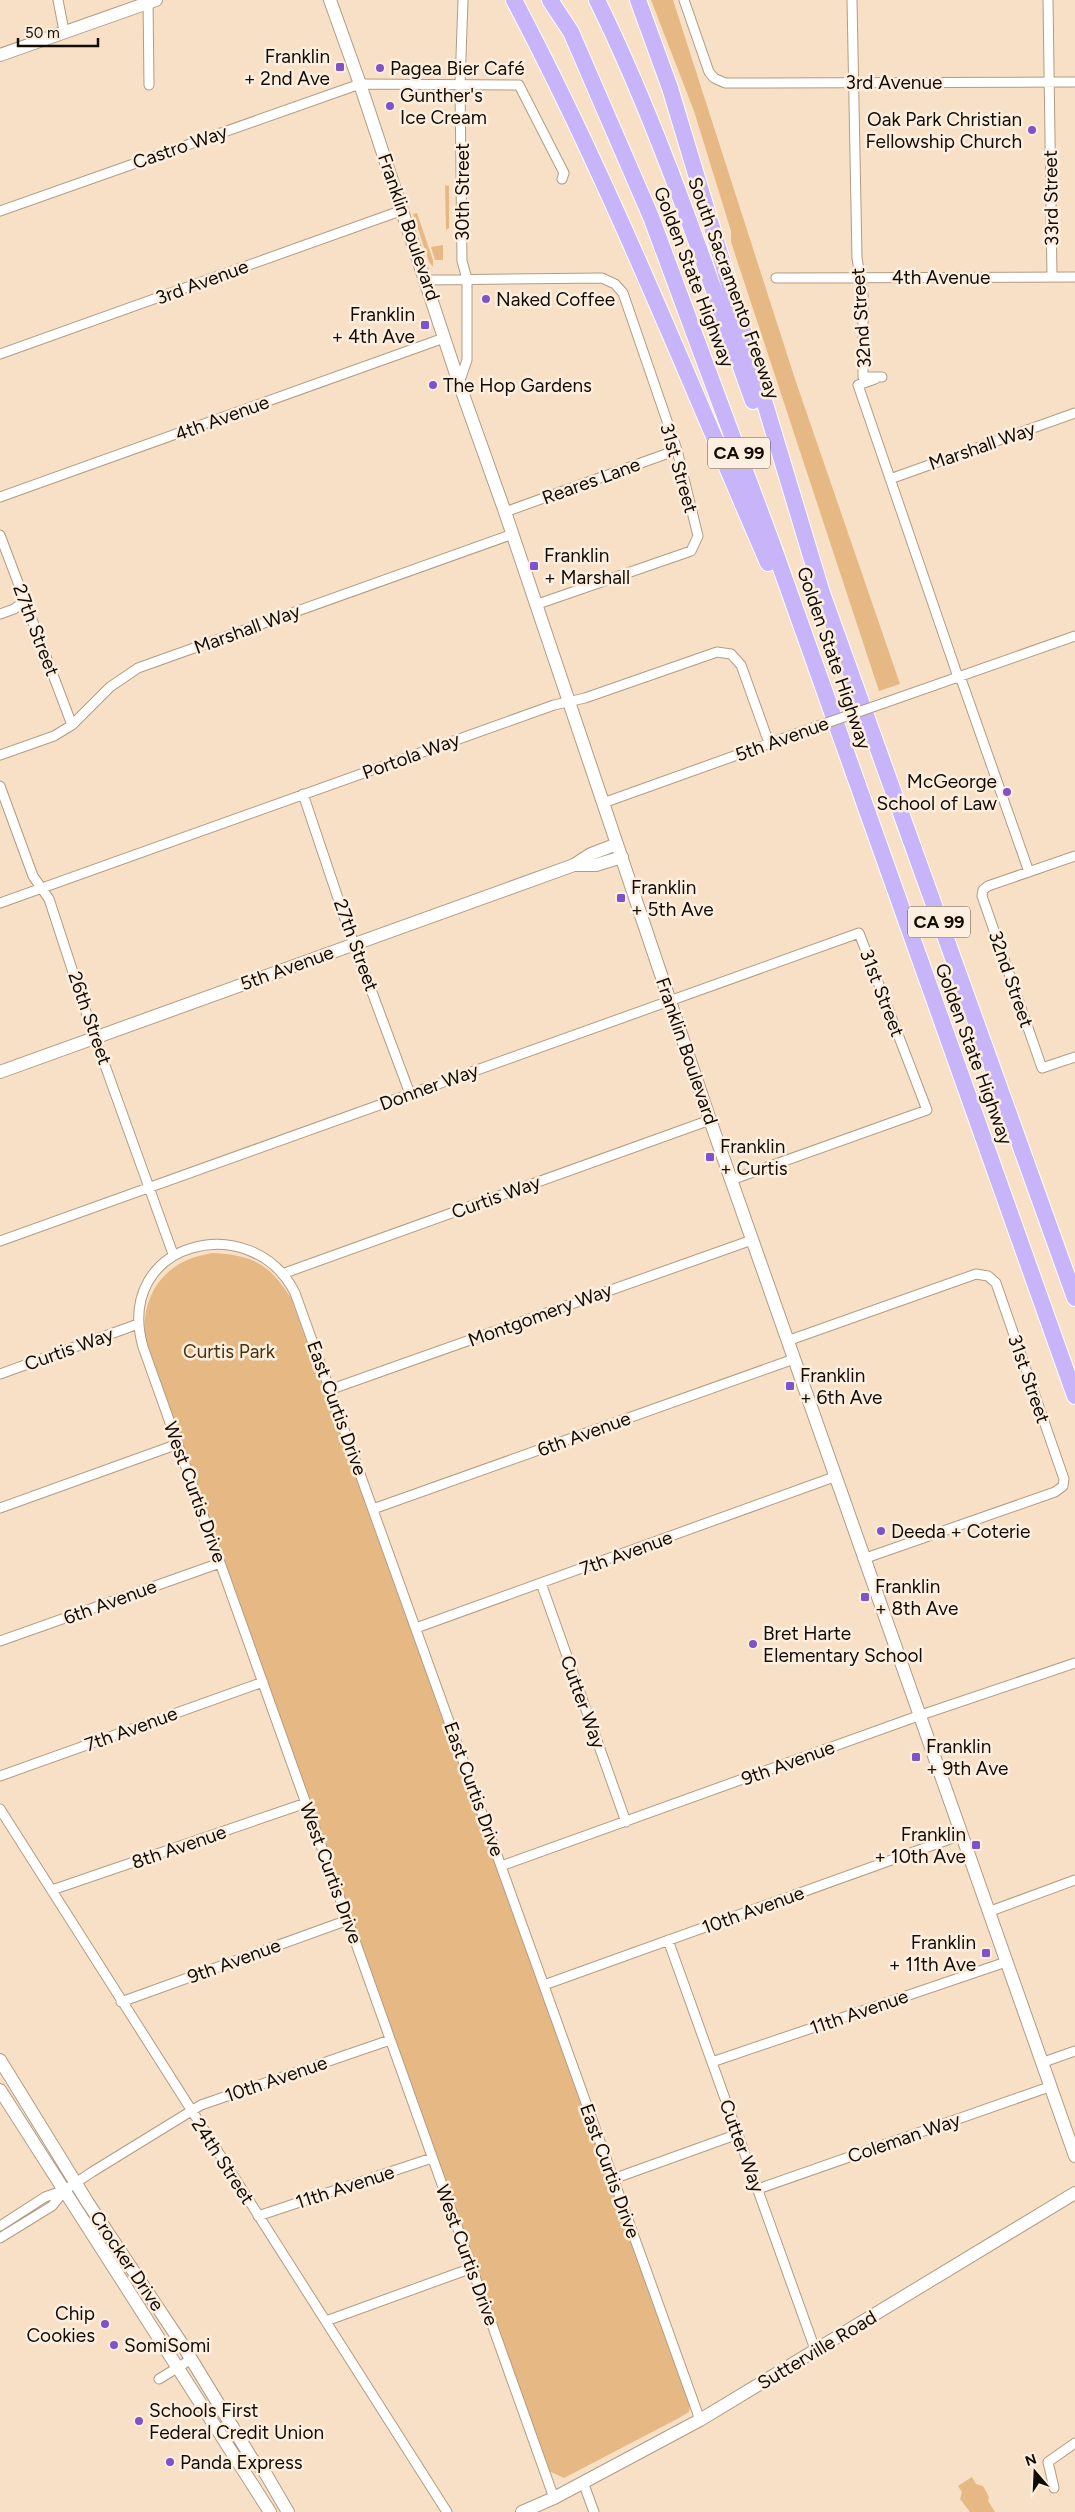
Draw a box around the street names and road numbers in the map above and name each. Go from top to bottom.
street label: 3rd Avenue [846,71,942,94]
street label: Castro Way [130,120,230,174]
street label: 30th Street [451,143,474,241]
street label: Franklin Boulevard [373,150,445,304]
street label: 33rd Street [1039,150,1063,246]
street label: South Sacramento Freeway [683,174,785,402]
street label: Golden State Highway [649,183,739,371]
street label: 3rd Avenue [153,255,251,309]
street label: 4th Avenue [892,266,990,289]
street label: 32nd Street [846,267,876,369]
street label: 4th Avenue [172,390,272,446]
street label: Marshall Way [926,417,1038,475]
street label: 31st Street [655,421,703,515]
road number: CA 99 [708,438,770,468]
street label: Reares Lane [539,453,643,509]
street label: Golden State Highway [792,564,876,752]
street label: 27th Street [8,581,64,679]
street label: Marshall Way [191,599,303,659]
street label: 5th Avenue [732,711,832,767]
street label: Portola Way [359,728,463,784]
street label: 27th Street [329,896,383,994]
road number: CA 99 [908,906,970,938]
street label: 32nd Street [984,928,1038,1030]
street label: 5th Avenue [237,940,337,996]
street label: 31st Street [855,946,909,1040]
street label: Golden State Highway [930,960,1018,1148]
street label: 26th Street [63,968,117,1068]
street label: Franklin Boulevard [651,974,723,1128]
street label: Donner Way [376,1058,482,1116]
street label: Curtis Way [448,1170,544,1224]
street label: Montgomery Way [465,1278,615,1352]
street label: Curtis Way [21,1322,117,1376]
street label: 31st Street [1003,1332,1055,1426]
street label: East Curtis Drive [302,1338,372,1478]
street label: 6th Avenue [534,1407,634,1461]
street label: West Curtis Drive [159,1418,231,1566]
street label: 7th Avenue [577,1526,675,1580]
street label: 6th Avenue [60,1575,160,1629]
street label: Cutter Way [556,1652,610,1752]
street label: 7th Avenue [82,1702,180,1756]
street label: East Curtis Drive [439,1719,509,1859]
street label: 9th Avenue [738,1736,838,1790]
street label: West Curtis Drive [295,1799,367,1947]
street label: 8th Avenue [129,1820,229,1874]
street label: 10th Avenue [699,1881,807,1939]
street label: 9th Avenue [184,1934,284,1988]
street label: 11th Avenue [807,1984,911,2040]
street label: 10th Avenue [222,2051,330,2107]
street label: Cutter Way [715,2096,769,2196]
street label: East Curtis Drive [575,2101,645,2241]
street label: Coleman Way [845,2108,963,2168]
street label: 24th Street [187,2114,259,2208]
street label: 11th Avenue [293,2160,397,2214]
street label: West Curtis Drive [431,2181,503,2329]
street label: Crocker Drive [85,2207,169,2315]
street label: Sutterville Road [753,2305,881,2395]

